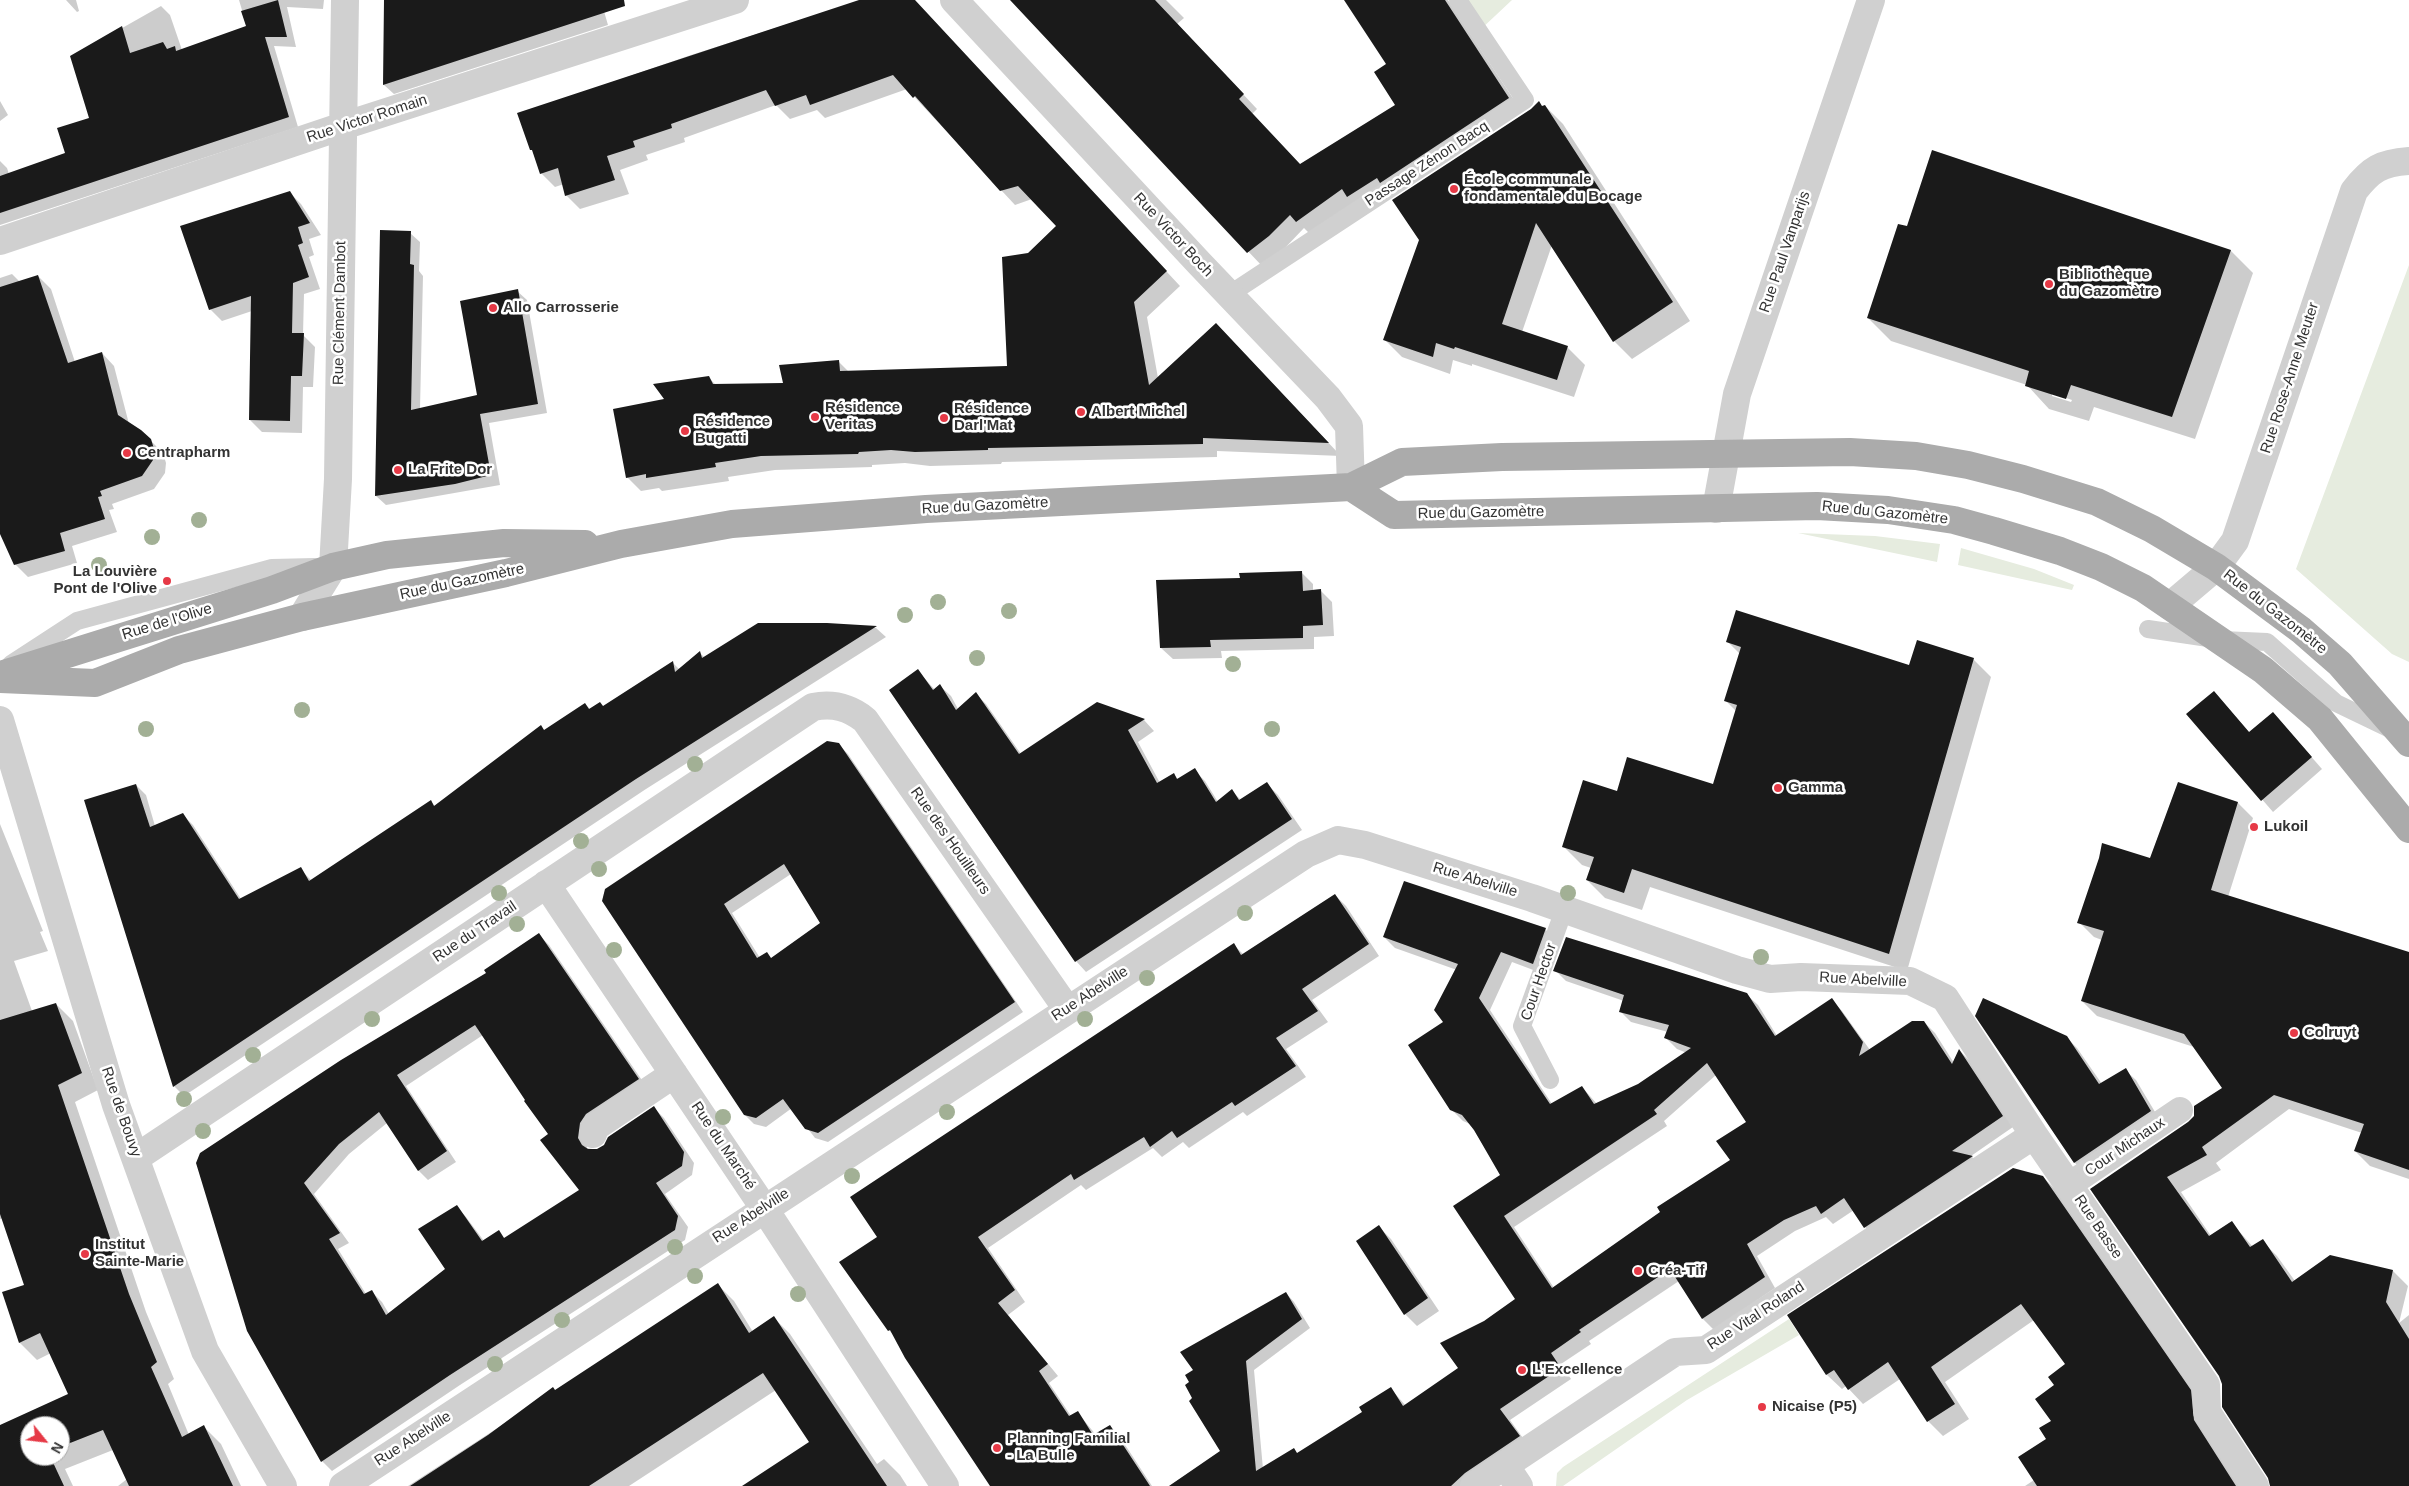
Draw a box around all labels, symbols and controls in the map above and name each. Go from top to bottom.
street label: Rue Victor Romain [304,91,430,147]
street label: Passage Zénon Bacq [1362,117,1492,211]
place label: École communale fondamentale du Bocage [1464,171,1642,206]
marker: École communale fondamentale du Bocage [1448,183,1460,195]
street label: Rue Victor Boch [1130,189,1216,281]
street label: Rue Paul Vanparijs [1756,189,1814,315]
street label: Rue Clément Dambot [330,241,350,385]
place label: Bibliothèque du Gazomètre [2059,266,2159,301]
marker: Bibliothèque du Gazomètre [2043,278,2055,290]
place label: Allo Carrosserie [503,299,619,317]
street label: Rue Rose-Anne Meuter [2257,300,2323,456]
marker: Allo Carrosserie [487,302,499,314]
place label: Résidence Veritas [825,399,900,434]
place label: Résidence Darl'Mat [954,400,1029,435]
place label: Albert Michel [1091,403,1185,421]
marker: Albert Michel [1075,406,1087,418]
marker: Résidence Veritas [809,411,821,423]
marker: Résidence Darl'Mat [938,412,950,424]
place label: Résidence Bugatti [695,413,770,448]
marker: Résidence Bugatti [679,425,691,437]
place label: Centrapharm [137,444,230,462]
marker: Centrapharm [121,447,133,459]
place label: La Frite Dor [408,461,492,479]
marker: La Frite Dor [392,464,404,476]
street label: Rue du Gazomètre [921,494,1049,518]
street label: Rue du Gazomètre [1821,497,1949,529]
street label: Rue du Gazomètre [1417,503,1545,523]
street label: Rue du Gazomètre [398,560,526,604]
place label: La Louvière Pont de l'Olive [53,563,157,598]
street label: Rue du Gazomètre [2220,566,2330,658]
marker: La Louvière Pont de l'Olive [161,575,173,587]
street label: Rue de l'Olive [120,600,214,644]
place label: Gamma [1788,779,1843,797]
marker: Gamma [1772,782,1784,794]
street label: Rue des Houilleurs [906,784,994,898]
place label: Lukoil [2264,818,2308,836]
marker: Lukoil [2248,821,2260,833]
street label: Rue Abelville [1431,859,1519,901]
street label: Rue du Travail [430,897,520,967]
street label: Cour Hector [1517,941,1561,1023]
street label: Rue Abelville [1048,963,1132,1025]
street label: Rue Abelville [1819,969,1907,991]
place label: Colruyt [2304,1024,2356,1042]
marker: Colruyt [2288,1027,2300,1039]
street label: Rue de Bouvy [97,1065,145,1159]
street label: Rue du Marché [687,1098,759,1194]
street label: Cour Michaux [2082,1114,2168,1180]
street label: Rue Abelville [709,1185,793,1247]
street label: Rue Basse [2070,1192,2126,1262]
place label: Institut Sainte-Marie [95,1236,184,1271]
marker: Institut Sainte-Marie [79,1248,91,1260]
place label: Créa-Tif [1648,1262,1704,1280]
marker: Créa-Tif [1632,1265,1644,1277]
street label: Rue Vital Roland [1704,1278,1808,1354]
place label: L'Excellence [1532,1361,1622,1379]
marker: L'Excellence [1516,1364,1528,1376]
place label: Nicaise (P5) [1772,1398,1857,1416]
marker: Nicaise (P5) [1756,1401,1768,1413]
street label: Rue Abelville [371,1408,455,1470]
north arrow [20,1416,70,1466]
place label: Planning Familial - La Bulle [1007,1430,1130,1465]
text: N [48,1439,67,1456]
marker: Planning Familial - La Bulle [991,1442,1003,1454]

